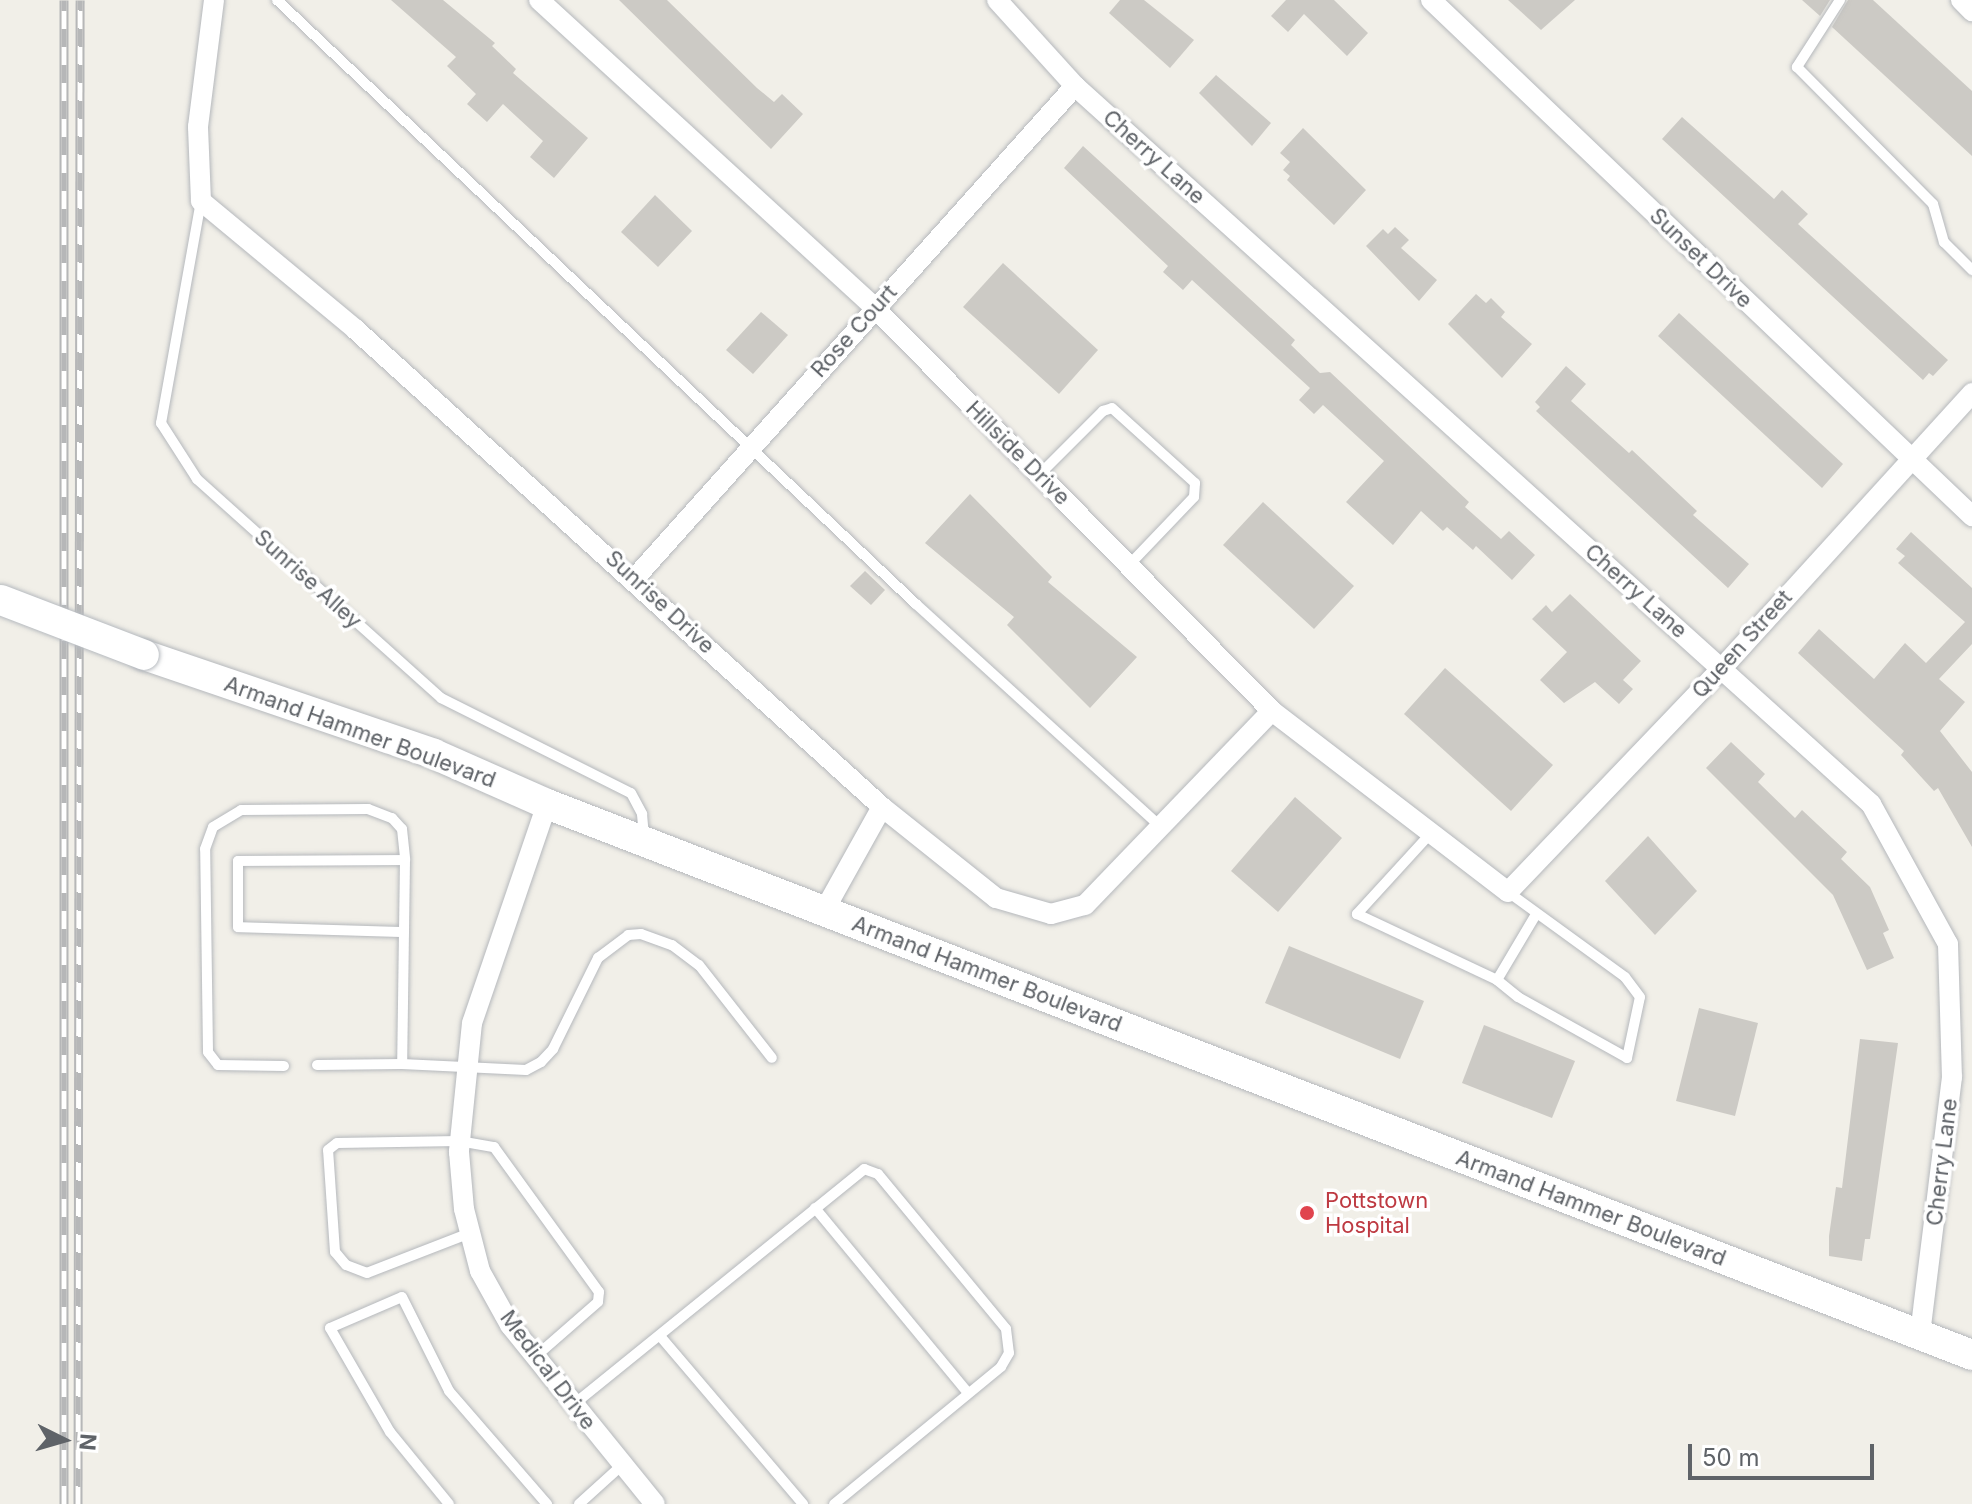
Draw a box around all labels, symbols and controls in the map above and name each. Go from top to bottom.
street label: Cherry Lane [1097,104,1211,210]
street label: Sunset Drive [1644,202,1758,314]
street label: Rose Court [805,279,903,383]
street label: Hillside Drive [960,395,1076,511]
street label: Sunrise Alley [249,524,367,634]
street label: Cherry Lane [1579,538,1693,644]
street label: Sunrise Drive [600,545,720,659]
street label: Queen Street [1686,584,1798,704]
street label: Armand Hammer Boulevard [221,671,499,793]
street label: Armand Hammer Boulevard [848,910,1126,1038]
street label: Cherry Lane [1921,1097,1963,1227]
street label: Armand Hammer Boulevard [1452,1144,1730,1272]
place label: Pottstown Hospital [1325,1187,1428,1238]
marker: Pottstown Hospital [1296,1202,1318,1224]
street label: Medical Drive [495,1305,601,1435]
north arrow [24,1400,104,1480]
scale bar [1692,1428,1878,1478]
text: N [74,1433,102,1452]
text: 50 m [1702,1443,1760,1472]

